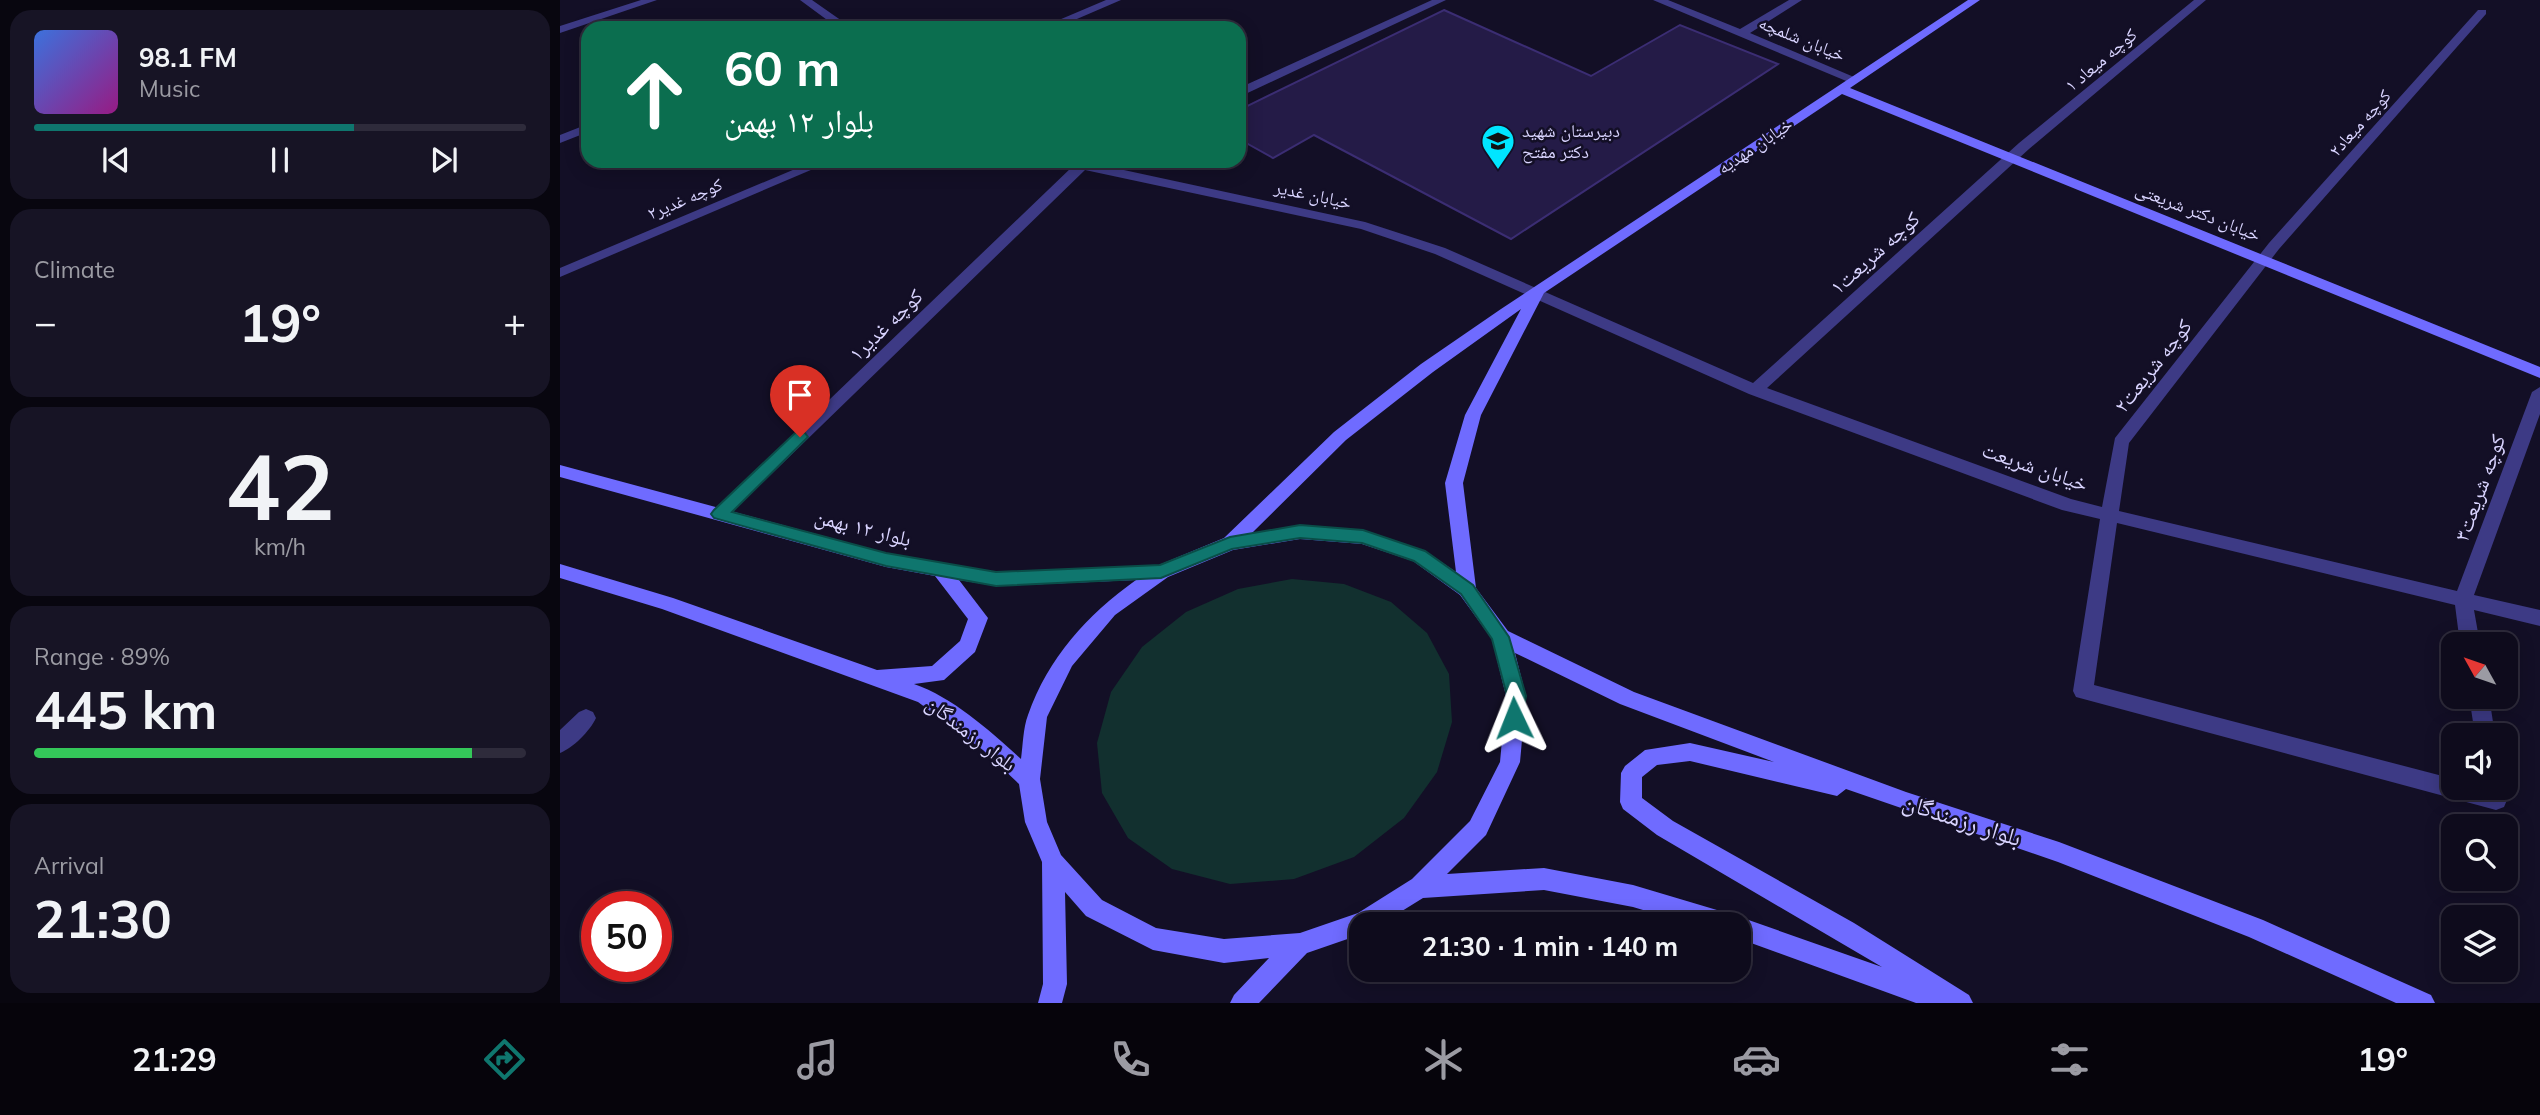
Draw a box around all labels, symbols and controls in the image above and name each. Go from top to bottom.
street label: خیابان شلمچه [1756,11,1849,66]
street label: کوچه میعاد ۱ [2060,22,2142,96]
text: 60 m [724,37,840,98]
text: 98.1 FM [139,41,237,74]
icon: ahead [609,49,700,140]
text: Music [139,74,200,103]
street label: کوچه میعاد۲ [2324,84,2396,161]
text: بلوار ۱۲ بهمن [724,100,874,140]
street label: خیابان مهدیه [1713,112,1796,179]
place label: دبیرستان شهید دکتر مفتح [1522,119,1620,164]
school or university icon: دبیرستان شهید دکتر مفتح [1479,122,1517,171]
icon: previous [97,141,135,179]
icon: pause [261,141,299,179]
icon: next [425,141,463,179]
street label: کوچه غدیر۲ [644,172,726,225]
street label: خیابان غدیر [1271,175,1354,214]
street label: خیابان دکتر شریعتی [2132,177,2264,246]
street label: کوچه شریعت۱ [1824,205,1925,299]
text: Climate [34,255,115,284]
street label: کوچه غدیر۱ [843,283,928,366]
text: 19° [239,290,321,355]
text: − [34,298,57,346]
text: + [503,298,526,346]
street label: کوچه شریعت۲ [2108,313,2197,417]
pin [770,365,830,437]
icon: arrive [781,376,819,414]
text: 42 [225,429,335,543]
street label: کوچه شریعت۳ [2448,430,2510,545]
street label: خیابان شریعت [1979,436,2092,496]
street label: بلوار ۱۲ بهمن [812,503,914,553]
text: km/h [254,532,306,561]
north arrow [2441,632,2518,709]
map controls [2441,632,2518,982]
text: Range · 89% [34,642,170,671]
text: 445 km [34,677,217,742]
position arrow [1477,681,1551,755]
street label: بلوار رزمندگان [921,690,1022,777]
button: sound [2441,723,2518,800]
street label: بلوار رزمندگان [1899,786,2025,852]
button: search [2441,814,2518,891]
text: Arrival [34,851,104,880]
text: 21:30 [34,886,172,951]
speed limit sign: 50 [581,891,672,982]
button: layers [2441,905,2518,982]
text: 21:30 · 1 min · 140 m [1422,930,1678,963]
icon: directions [480,1035,529,1084]
icon: music [793,1035,842,1084]
icon: phone [1106,1035,1155,1084]
icon: climate [1419,1035,1468,1084]
icon: car [1732,1035,1781,1084]
icon: filters [2045,1035,2094,1084]
text: 21:29 [132,1039,217,1079]
text: 19° [2357,1039,2408,1079]

